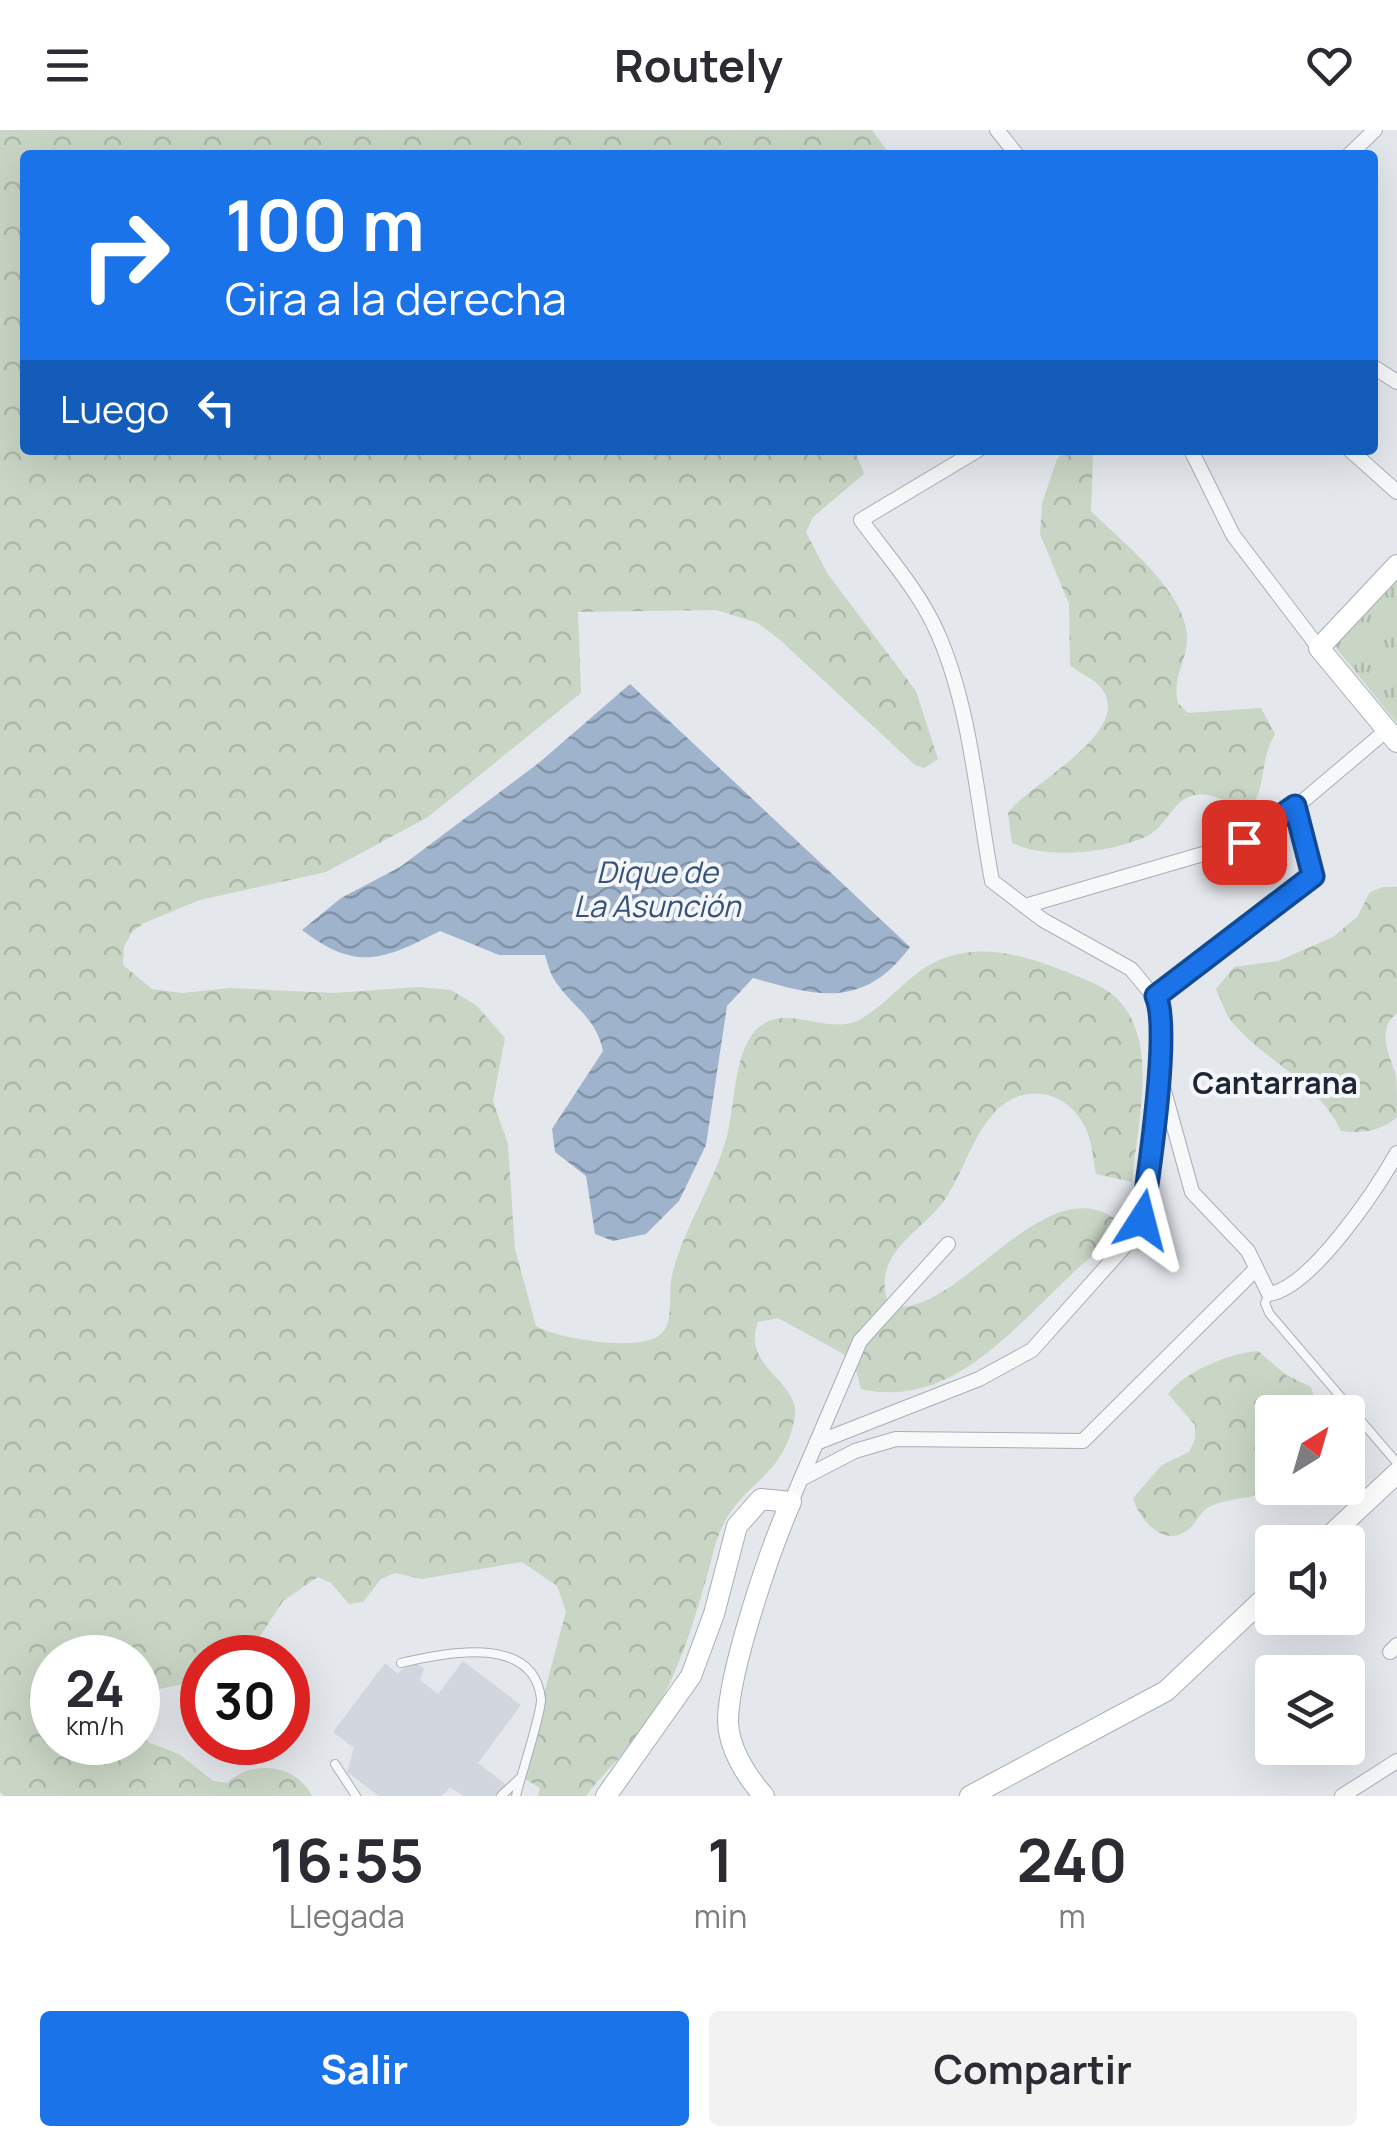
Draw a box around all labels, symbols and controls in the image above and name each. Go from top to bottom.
text: Routely [614,34,783,96]
icon: menu [40,38,95,93]
icon: heart [1302,38,1357,93]
text: 100 m [225,176,425,272]
icon: right [60,190,190,320]
text: Gira a la derecha [225,267,567,329]
icon: left [189,380,244,435]
text: Luego [60,382,169,434]
pin [1202,800,1287,885]
icon: arrive [1217,815,1272,870]
water label: Dique de La Asunción [573,851,742,926]
district label: Cantarrana [1192,1062,1358,1103]
position arrow [1090,1168,1194,1272]
north arrow [1255,1395,1365,1505]
map controls [1255,1395,1365,1765]
button: sound [1255,1525,1365,1635]
speed limit sign: 30 [180,1635,310,1765]
text: 24 [65,1654,125,1722]
button: layers [1255,1655,1365,1765]
text: km/h [66,1708,124,1743]
text: 16:55 [270,1818,424,1900]
text: 1 [707,1818,734,1900]
text: 240 [1017,1818,1127,1900]
text: Llegada [289,1894,405,1938]
text: min [694,1894,747,1938]
text: m [1059,1894,1086,1938]
button: Salir [40,2011,689,2126]
button: Compartir [709,2011,1357,2126]

